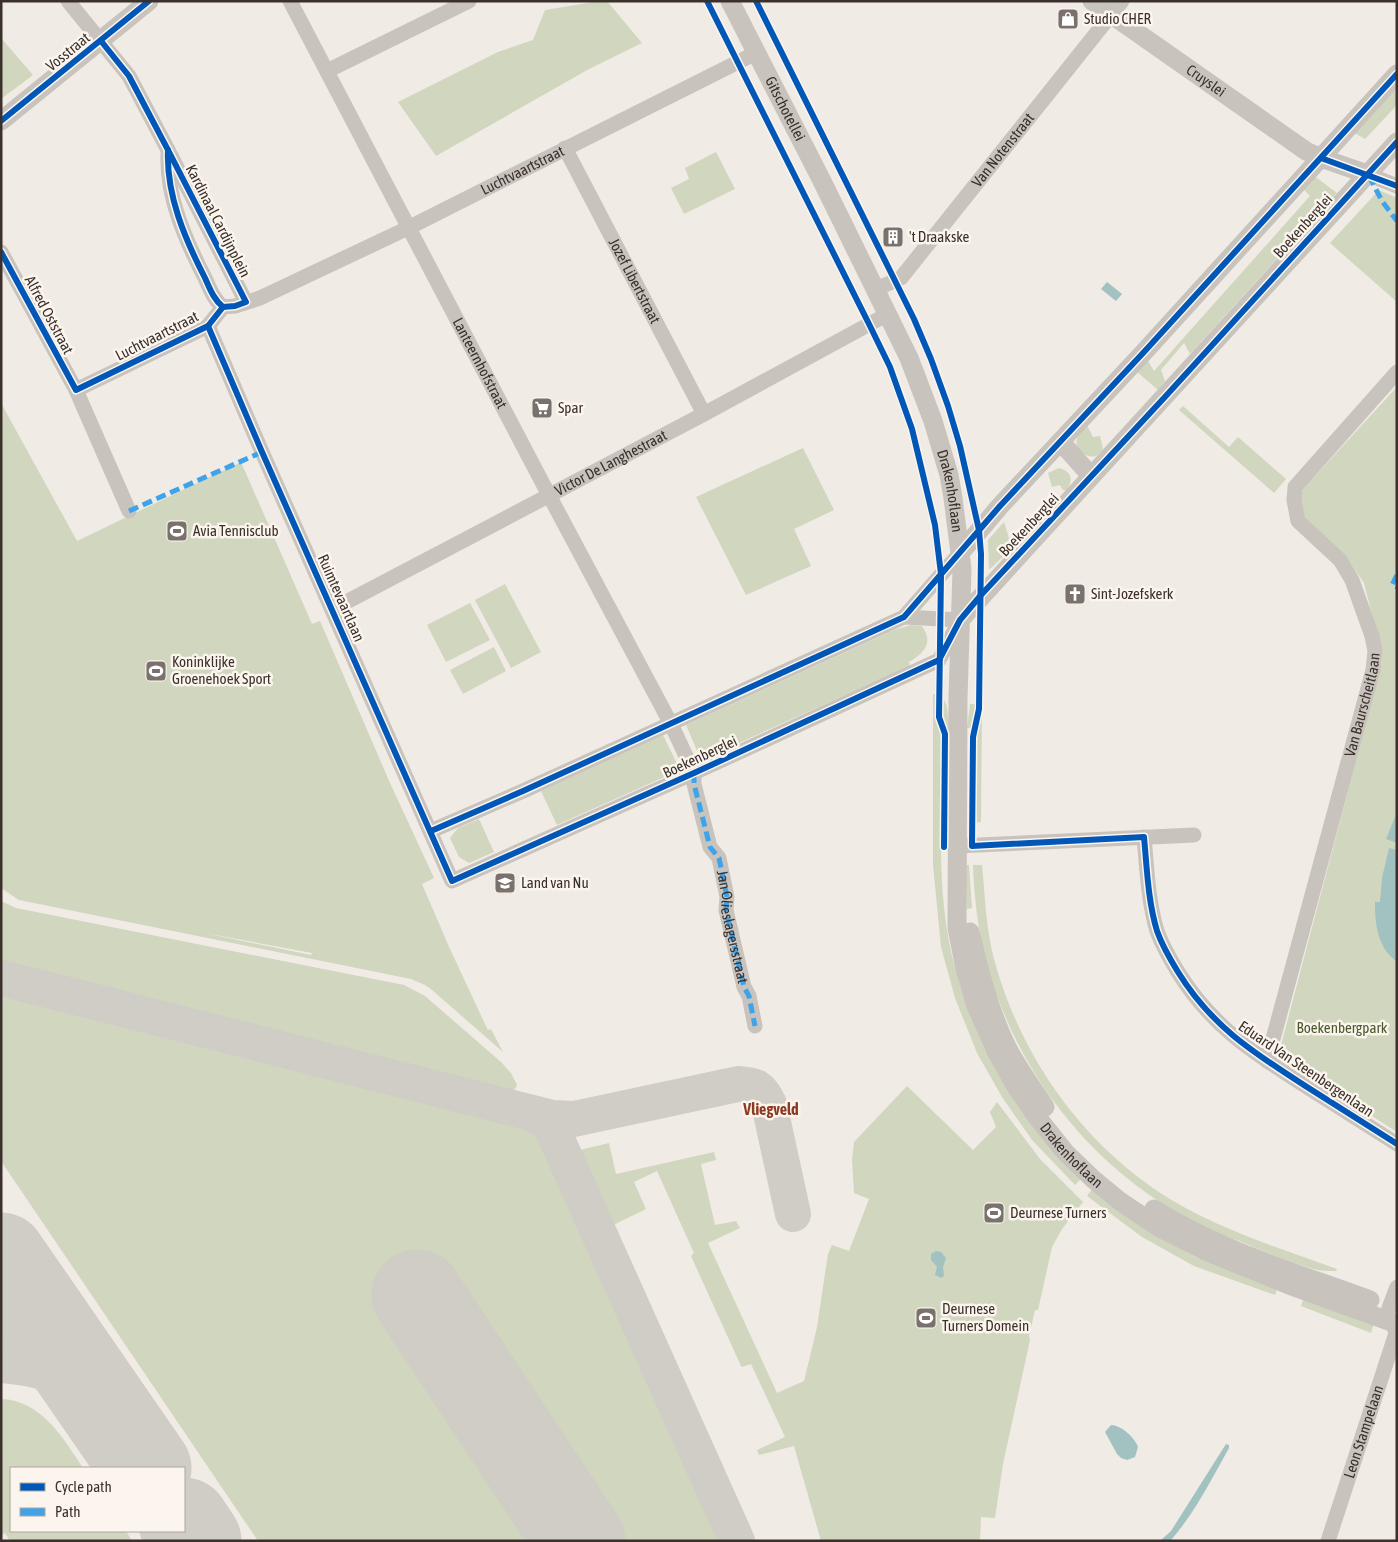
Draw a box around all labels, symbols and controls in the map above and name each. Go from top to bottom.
shop icon: Studio CHER [1056,7,1080,31]
place label: Studio CHER [1084,10,1151,27]
street label: Vosstraat [42,29,93,74]
street label: Cruyslei [1183,61,1229,100]
street label: Gitschotellei [762,73,809,144]
street label: Van Notenstraat [968,109,1037,190]
street label: Luchtvaartstraat [478,142,567,198]
street label: Kardinaal Cardijnplein [183,162,254,280]
street label: Boekenberglei [1270,190,1336,261]
building icon: 't Draakske [881,225,905,249]
place label: 't Draakske [909,228,970,245]
street label: Jozef Libertstraat [606,235,664,326]
street label: Alfred Oststraat [22,273,77,357]
street label: Luchtvaartstraat [112,307,201,364]
street label: Lanteernhofstraat [449,315,511,411]
supermarket icon: Spar [530,396,554,420]
place label: Spar [558,399,583,416]
street label: Victor De Langhestraat [552,426,670,499]
street label: Drakenhoflaan [934,448,966,533]
street label: Boekenberglei [995,490,1062,560]
sports icon: Avia Tennisclub [165,519,189,543]
place label: Avia Tennisclub [193,522,279,539]
street label: Ruimtevaartlaan [315,552,368,644]
church icon: Sint-Jozefskerk [1063,582,1087,606]
place label: Sint-Jozefskerk [1091,585,1174,602]
street label: Van Baurscheitlaan [1341,652,1383,759]
place label: Koninklijke Groenehoek Sport [172,653,271,687]
sports icon: Koninklijke Groenehoek Sport [144,659,168,683]
street label: Boekenberglei [660,732,740,781]
street label: Jan Olieslagersstraat [714,869,752,985]
school or university icon: Land van Nu [493,871,517,895]
place label: Land van Nu [521,874,589,891]
street label: Eduard Van Steenbergenlaan [1236,1017,1377,1120]
park label: Boekenbergpark [1297,1019,1388,1036]
district label: Vliegveld [742,1100,799,1118]
street label: Drakenhoflaan [1037,1119,1106,1191]
sports icon: Deurnese Turners [982,1201,1006,1225]
place label: Deurnese Turners [1010,1204,1106,1221]
place label: Deurnese Turners Domein [942,1300,1029,1334]
sports icon: Deurnese Turners Domein [914,1306,938,1330]
street label: Leon Stampelaan [1340,1383,1386,1480]
legend [10,1467,185,1532]
text: Cycle path [55,1478,112,1495]
text: Path [55,1503,81,1520]

